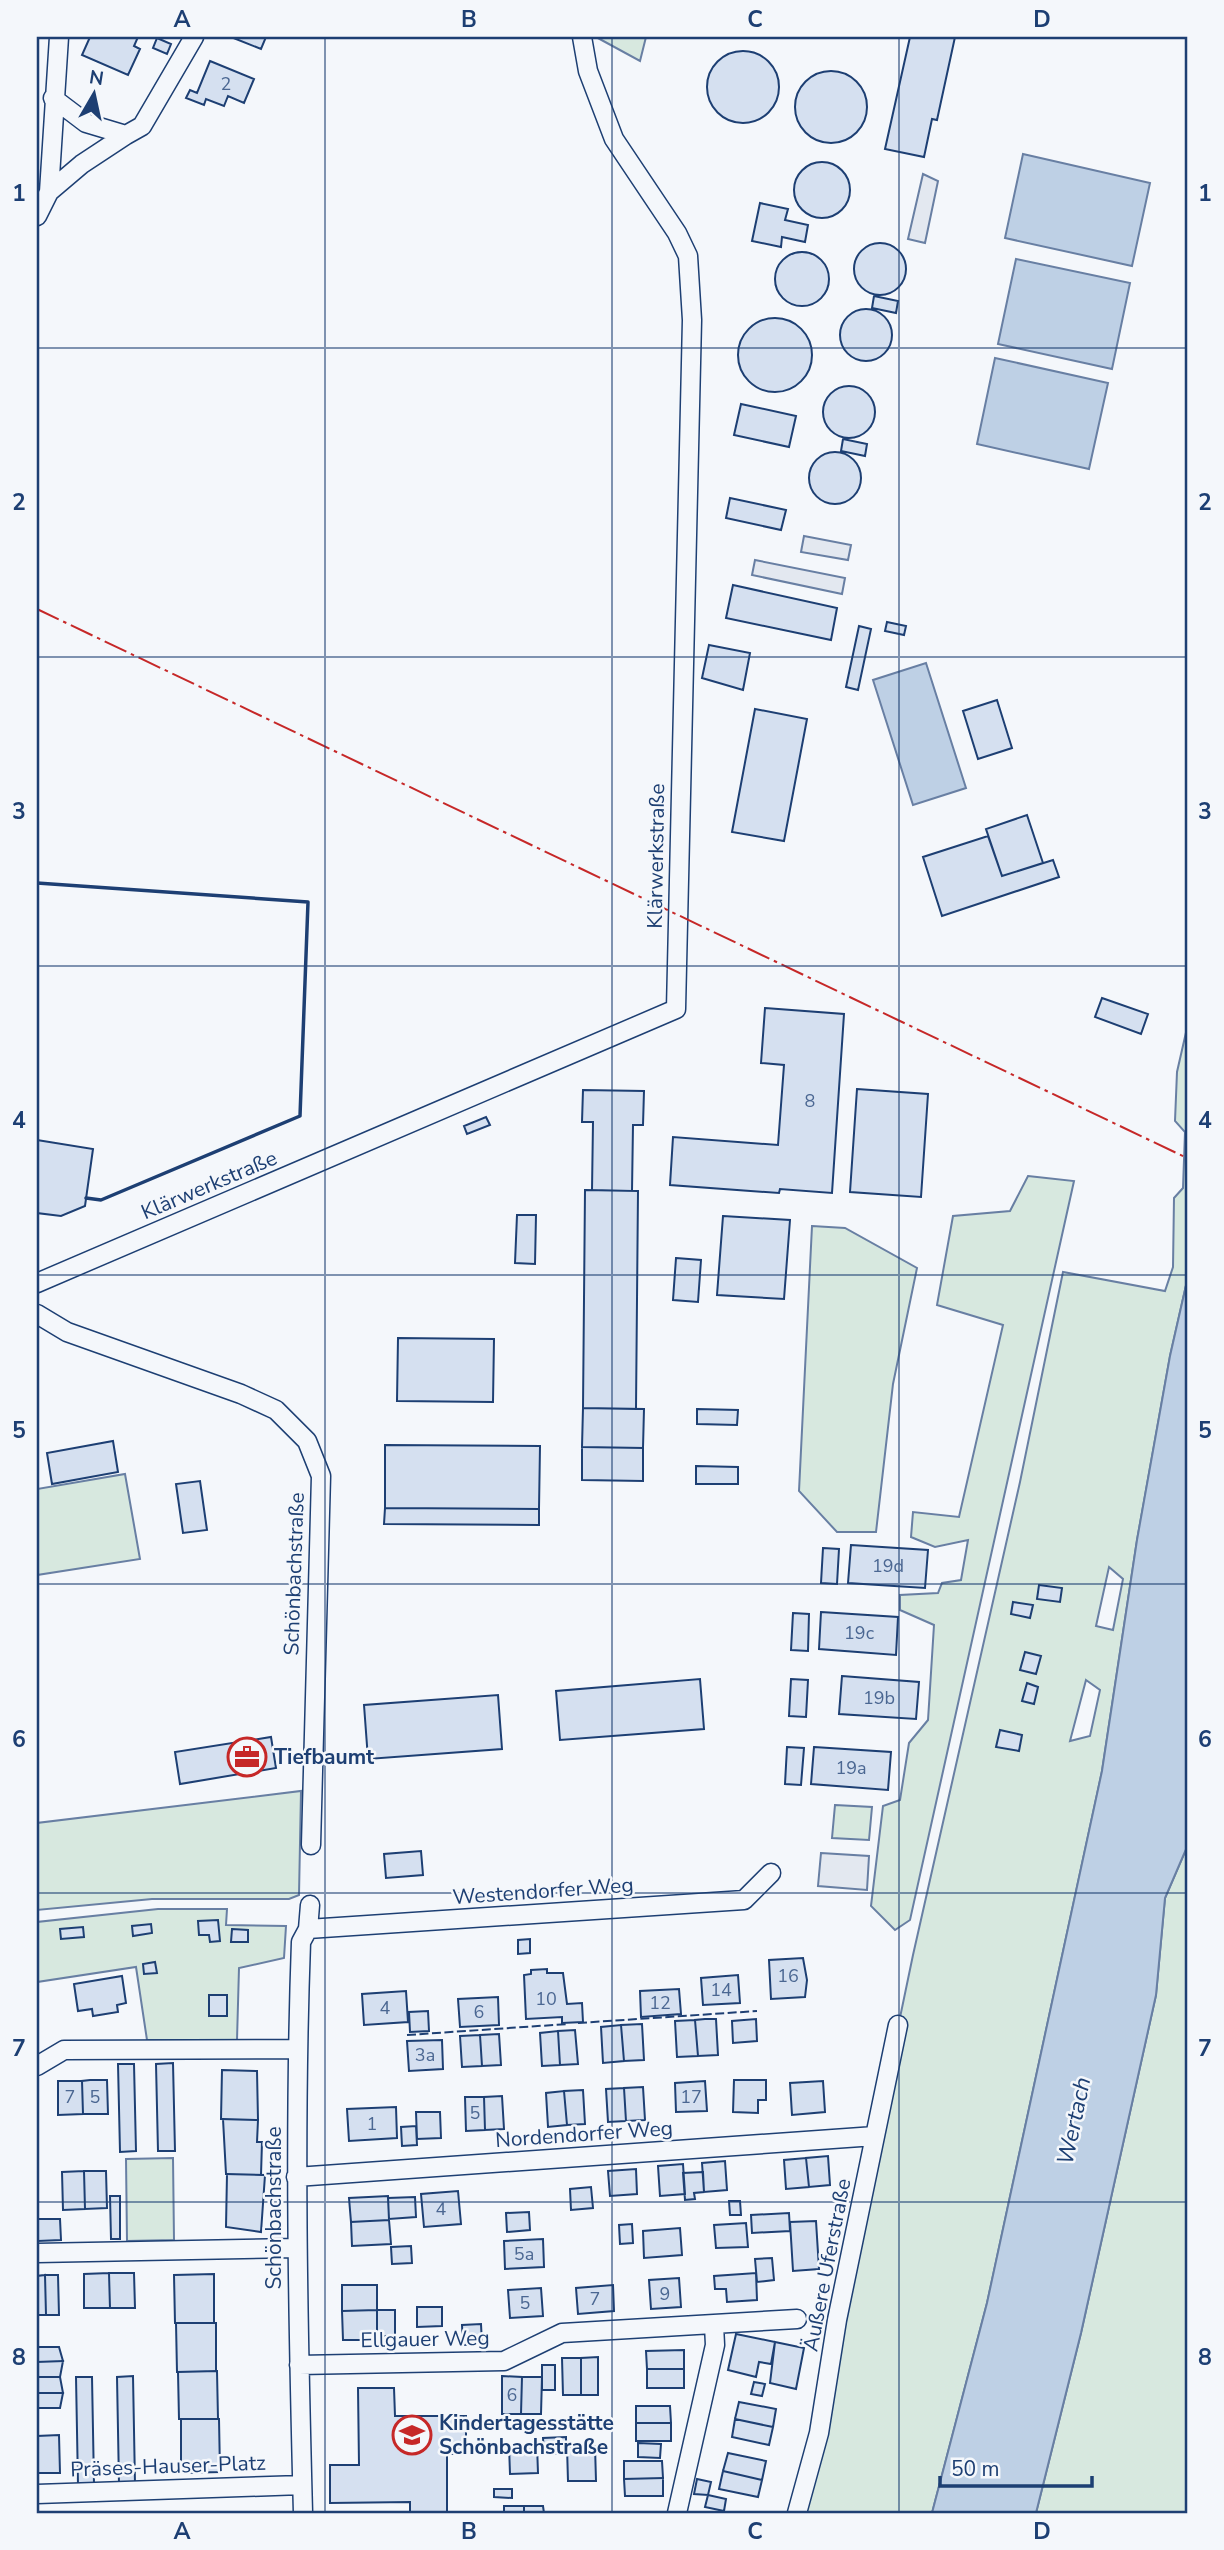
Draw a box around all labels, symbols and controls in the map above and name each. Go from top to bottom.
text: A [173,4,191,35]
text: B [461,4,477,35]
text: C [747,4,763,35]
text: D [1033,4,1051,35]
north arrow [60,60,130,130]
text: N [87,64,106,92]
house number: 2 [221,72,231,96]
text: 1 [12,178,26,209]
text: 1 [1198,178,1212,209]
text: 2 [12,487,26,518]
text: 2 [1198,487,1212,518]
street label: Klärwerkstraße [641,783,671,929]
text: 3 [12,796,26,827]
text: 3 [1198,796,1212,827]
house number: 8 [805,1089,815,1113]
text: 4 [12,1105,26,1136]
text: 4 [1198,1105,1212,1136]
street label: Klärwerkstraße [137,1144,281,1226]
text: 5 [12,1415,26,1446]
text: 5 [1198,1415,1212,1446]
street label: Schönbachstraße [277,1492,311,1656]
house number: 19d [872,1554,904,1578]
house number: 19c [844,1621,874,1645]
house number: 19b [863,1686,895,1710]
text: 6 [12,1724,26,1755]
text: 6 [1198,1724,1212,1755]
office icon: Tiefbaumt [226,1736,268,1778]
place label: Tiefbaumt [274,1743,375,1771]
house number: 19a [835,1756,867,1780]
street label: Westendorfer Weg [451,1871,635,1911]
house number: 16 [777,1964,799,1988]
house number: 14 [710,1978,732,2002]
house number: 10 [535,1987,557,2011]
house number: 12 [649,1991,671,2015]
house number: 4 [380,1996,391,2020]
house number: 6 [474,2000,484,2024]
text: 7 [12,2033,26,2064]
text: 7 [1198,2033,1212,2064]
house number: 3a [415,2043,435,2067]
water label: Wertach [1050,2074,1098,2168]
house number: 7 [65,2085,75,2109]
house number: 5 [90,2085,100,2109]
house number: 17 [680,2085,702,2109]
house number: 5 [470,2101,480,2125]
house number: 1 [367,2112,377,2136]
street label: Nordendorfer Weg [494,2114,674,2154]
street label: Schönbachstraße [260,2126,288,2290]
street label: Äußere Uferstraße [796,2176,858,2354]
house number: 4 [436,2197,447,2221]
house number: 5a [514,2242,534,2266]
house number: 9 [660,2282,670,2306]
house number: 7 [590,2287,600,2311]
house number: 5 [520,2291,530,2315]
street label: Ellgauer Weg [360,2324,490,2354]
text: 8 [12,2342,26,2373]
text: 8 [1198,2342,1212,2373]
house number: 6 [507,2383,517,2407]
place label: Kindertagesstätte Schönbachstraße [439,2409,614,2461]
school or university icon: Kindertagesstätte Schönbachstraße [391,2414,433,2456]
scale bar [940,2445,1093,2489]
street label: Präses-Hauser-Platz [70,2449,267,2483]
text: 50 m [951,2455,1000,2483]
text: A [173,2516,191,2547]
text: B [461,2516,477,2547]
text: C [747,2516,763,2547]
text: D [1033,2516,1051,2547]

